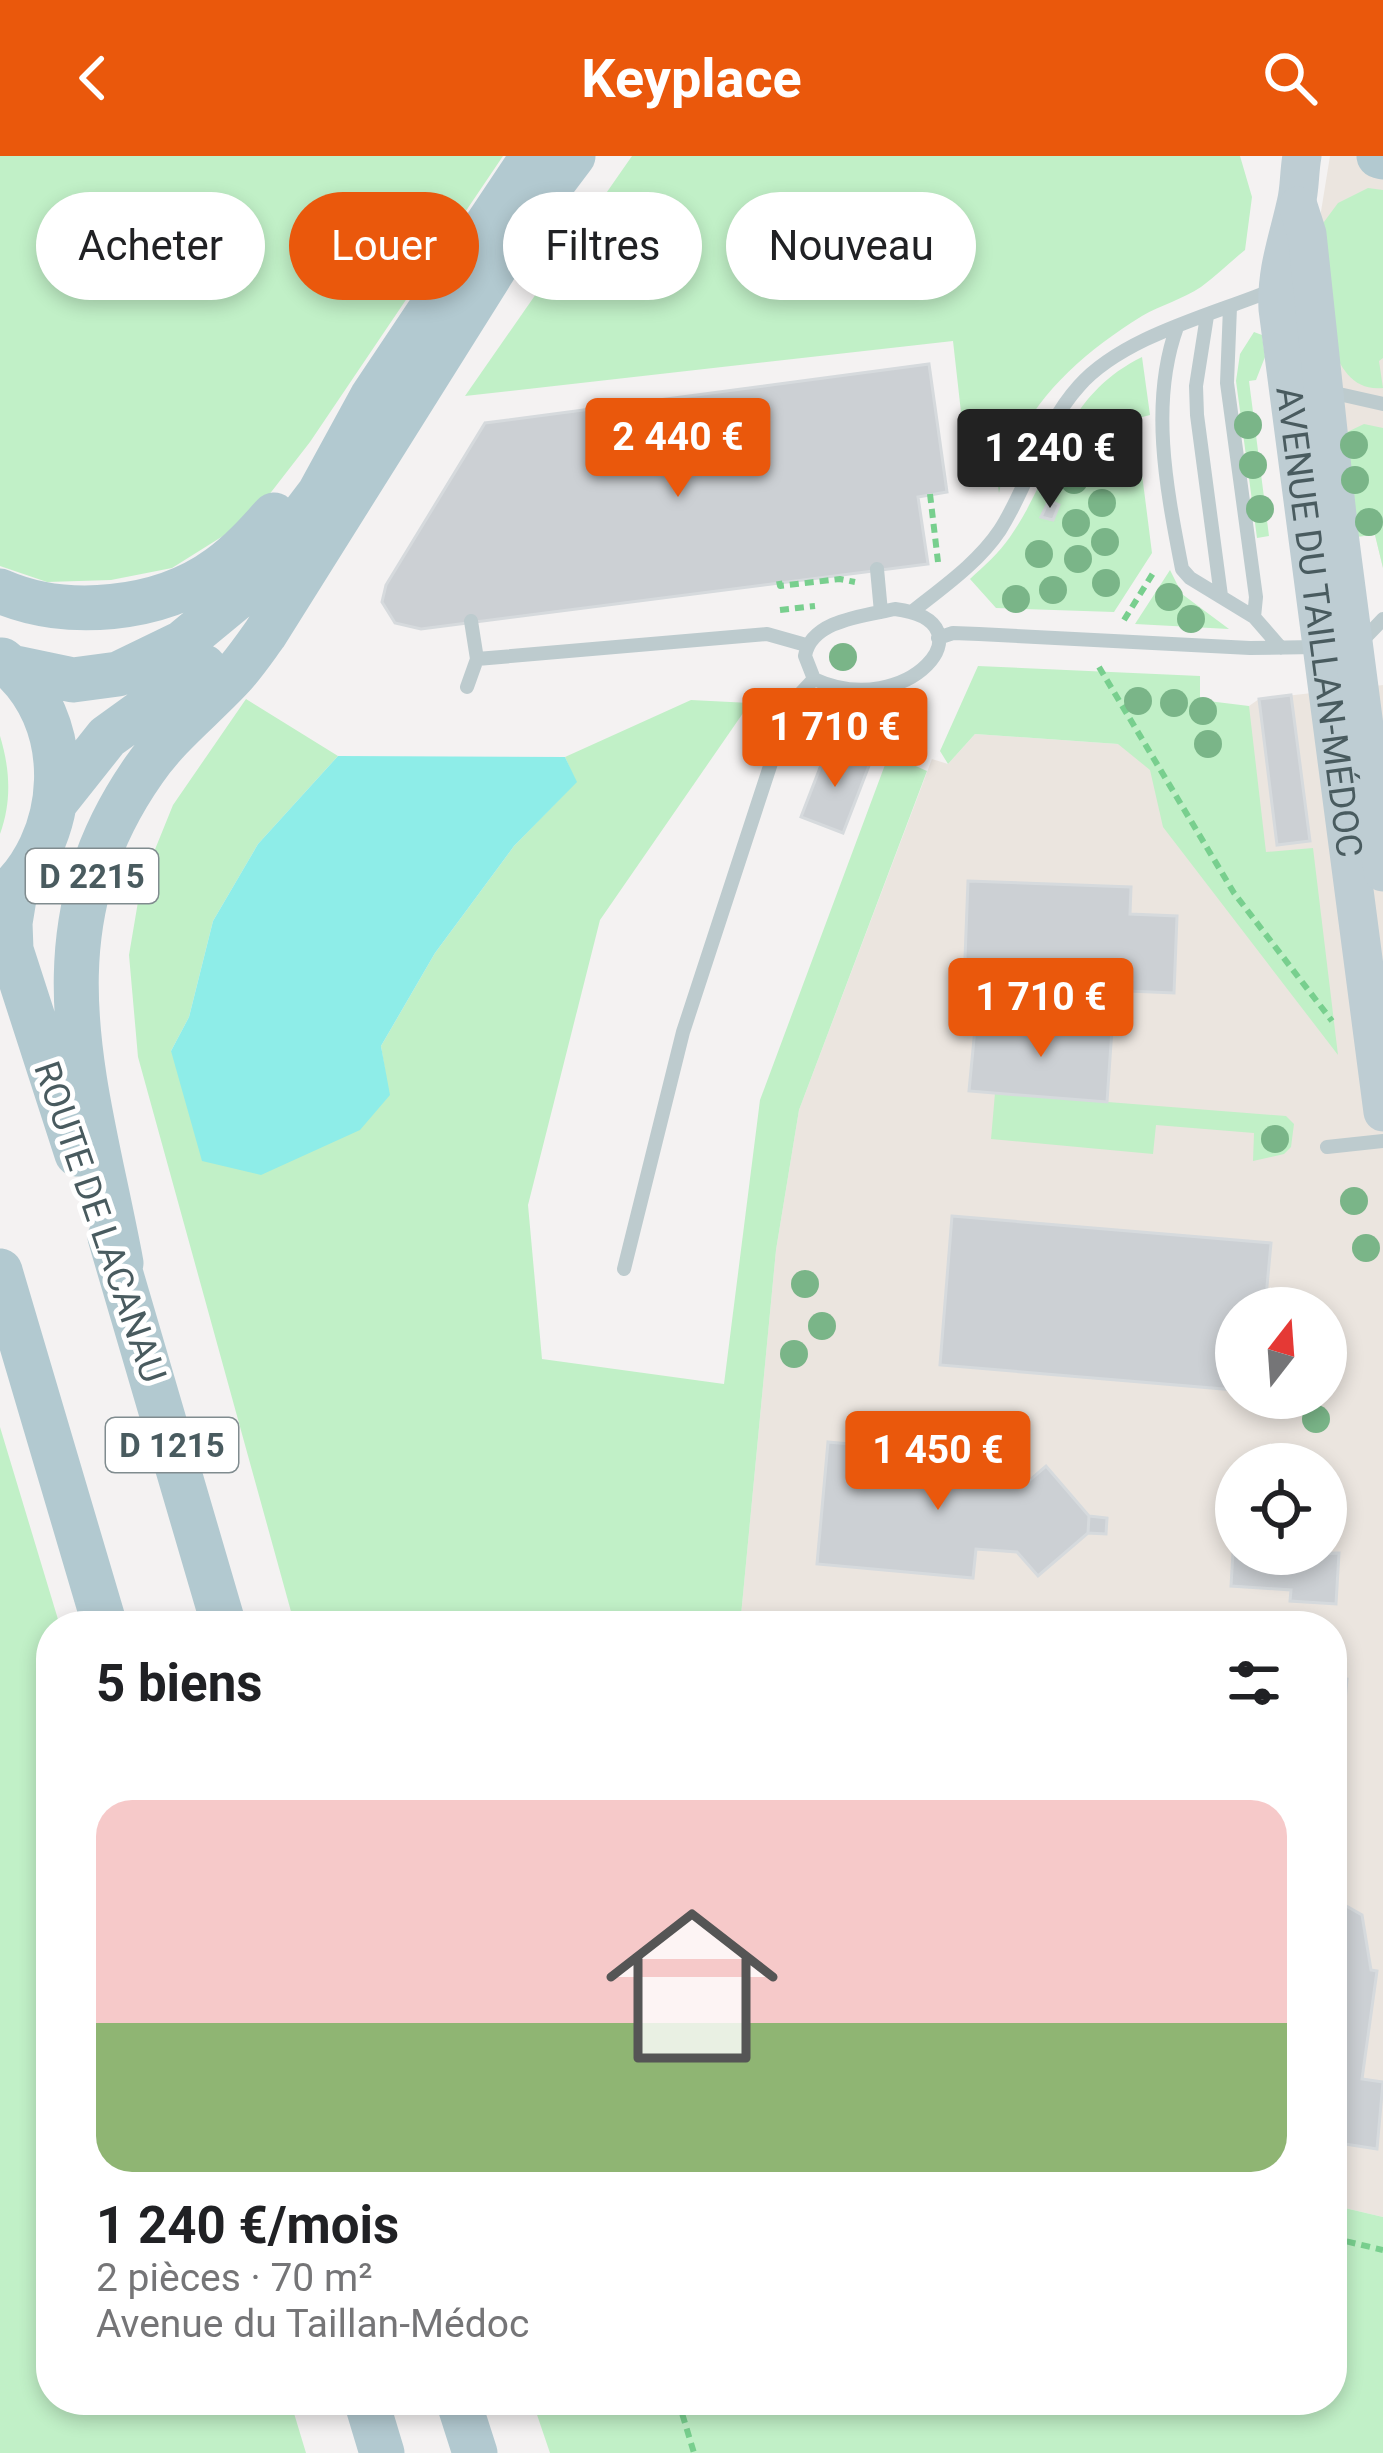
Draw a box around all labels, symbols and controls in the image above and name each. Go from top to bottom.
icon: back [60,45,126,111]
icon: search [1257,45,1323,111]
text: Keyplace [581,47,802,110]
chip: Acheter [36,192,265,300]
chip: Louer [289,192,479,300]
chip: Filtres [503,192,702,300]
chip: Nouveau [726,192,976,300]
street label: AVENUE DU TAILLAN-MÉDOC [1267,384,1370,860]
pin: 2 440 € [567,398,789,500]
pin: 1 240 € [939,409,1161,511]
text: 2 440 € [612,414,744,460]
text: 1 240 € [984,425,1116,471]
pin: 1 710 € [724,688,946,790]
text: 1 710 € [769,704,901,750]
road number: D 2215 [26,849,158,903]
pin: 1 710 € [930,958,1152,1060]
text: 1 710 € [975,974,1107,1020]
street label: ROUTE DE LACANAU [25,1056,175,1388]
north arrow [1215,1287,1347,1419]
map controls [1215,1287,1347,1575]
pin: 1 450 € [827,1411,1049,1513]
road number: D 1215 [106,1418,238,1472]
text: 1 450 € [872,1427,1004,1473]
button: locate [1215,1443,1347,1575]
icon: filters [1221,1650,1287,1716]
text: 5 biens [96,1654,262,1713]
icon: home [584,1878,800,2094]
text: 1 240 €/mois [96,2196,399,2255]
text: 2 pièces · 70 m² [96,2255,372,2301]
text: Avenue du Taillan-Médoc [96,2301,529,2347]

